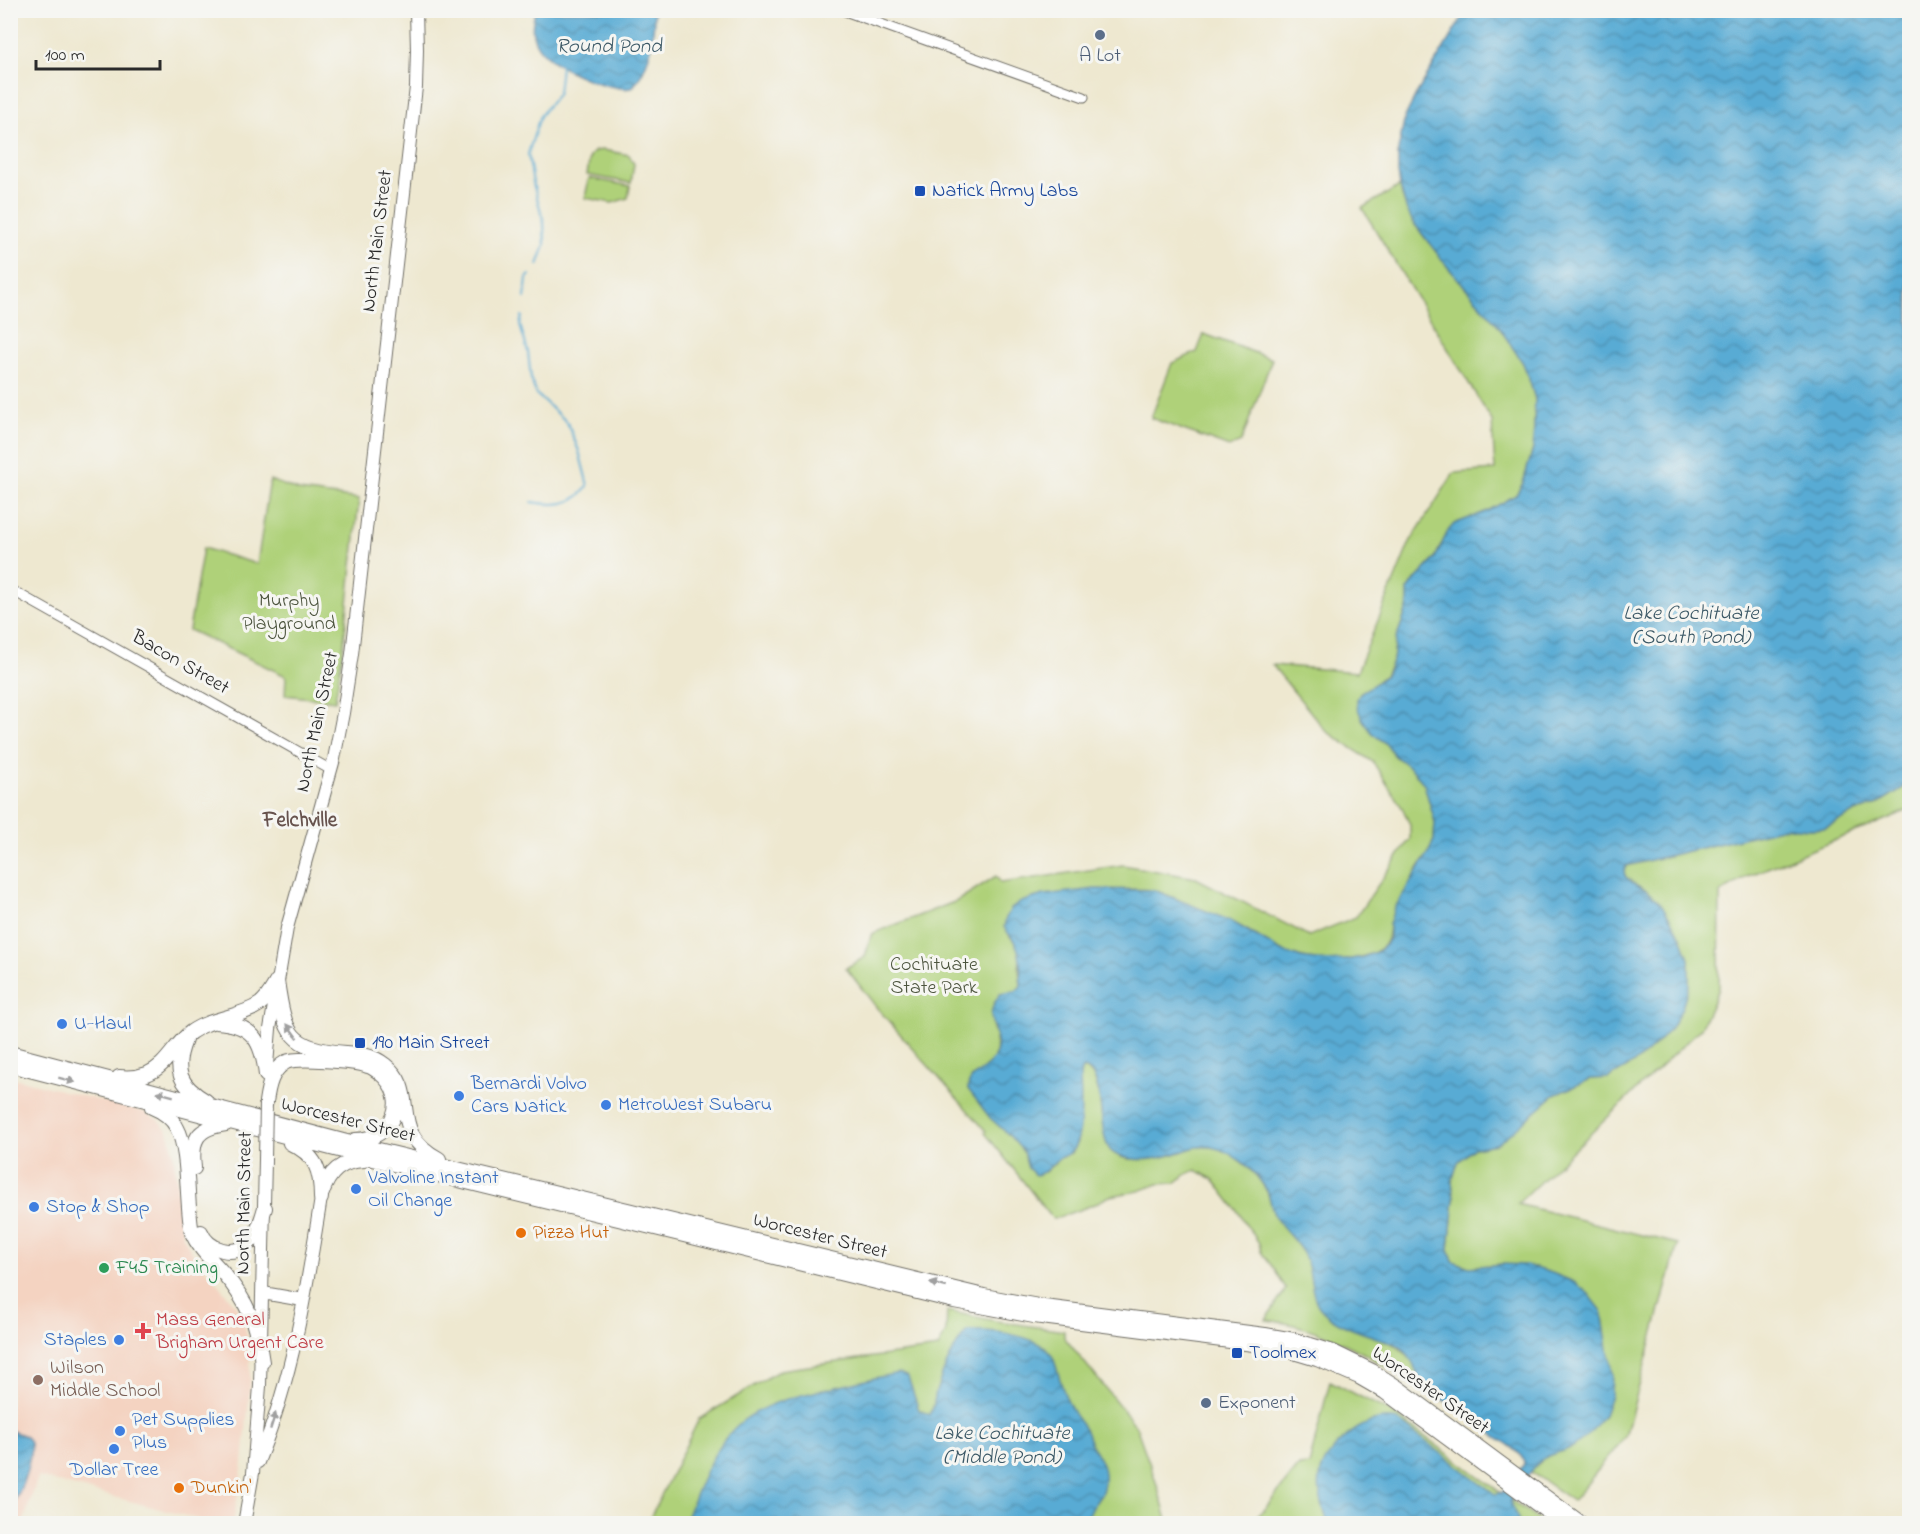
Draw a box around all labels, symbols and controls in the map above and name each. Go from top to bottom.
marker: A Lot [1093,28,1107,42]
water label: Round Pond [556,32,663,62]
scale bar [36,33,160,71]
place label: A Lot [1079,42,1121,71]
text: 100 m [45,43,85,69]
street label: North Main Street [355,168,401,314]
place label: Natick Army Labs [932,177,1078,206]
marker: Natick Army Labs [913,184,927,198]
park label: Murphy Playground [242,587,336,640]
water label: Lake Cochituate (South Pond) [1623,599,1760,653]
street label: Bacon Street [125,623,235,703]
street label: North Main Street [289,649,347,795]
district label: Felchville [262,806,338,836]
park label: Cochituate State Park [890,951,978,1003]
place label: U-Haul [74,1010,131,1039]
marker: U-Haul [55,1017,69,1031]
one-way arrow [286,1024,298,1039]
place label: 190 Main Street [372,1029,490,1058]
marker: 190 Main Street [353,1036,367,1050]
place label: Bernardi Volvo Cars Natick [470,1070,587,1122]
one-way arrow [58,1076,76,1085]
one-way arrow [156,1089,174,1098]
marker: Bernardi Volvo Cars Natick [452,1089,466,1103]
street label: Worcester Street [278,1090,418,1152]
place label: MetroWest Subaru [618,1091,772,1120]
marker: MetroWest Subaru [599,1098,613,1112]
street label: North Main Street [229,1131,261,1275]
place label: Valvoline Instant Oil Change [367,1164,499,1217]
marker: Valvoline Instant Oil Change [349,1182,363,1196]
place label: Stop & Shop [46,1193,150,1222]
marker: Stop & Shop [27,1200,41,1214]
street label: Worcester Street [750,1206,890,1268]
place label: Pizza Hut [533,1219,610,1248]
marker: Pizza Hut [514,1226,528,1240]
place label: F45 Training [115,1254,218,1284]
marker: F45 Training [97,1261,111,1275]
one-way arrow [928,1280,947,1290]
place label: Mass General Brigham Urgent Care [155,1306,324,1359]
marker: Mass General Brigham Urgent Care [134,1322,152,1340]
place label: Staples [44,1326,107,1355]
marker: Staples [112,1333,126,1347]
place label: Toolmex [1249,1339,1317,1368]
street label: Worcester Street [1365,1340,1495,1442]
marker: Toolmex [1230,1346,1244,1360]
place label: Wilson Middle School [50,1354,160,1406]
marker: Wilson Middle School [31,1373,45,1387]
place label: Exponent [1218,1389,1296,1418]
marker: Exponent [1199,1396,1213,1410]
place label: Pet Supplies Plus [132,1406,235,1458]
one-way arrow [269,1412,279,1430]
water label: Lake Cochituate (Middle Pond) [934,1419,1071,1473]
marker: Pet Supplies Plus [113,1424,127,1438]
marker: Dollar Tree [107,1442,121,1456]
place label: Dollar Tree [69,1456,158,1485]
place label: Dunkin' [190,1474,251,1503]
marker: Dunkin' [172,1481,186,1495]

